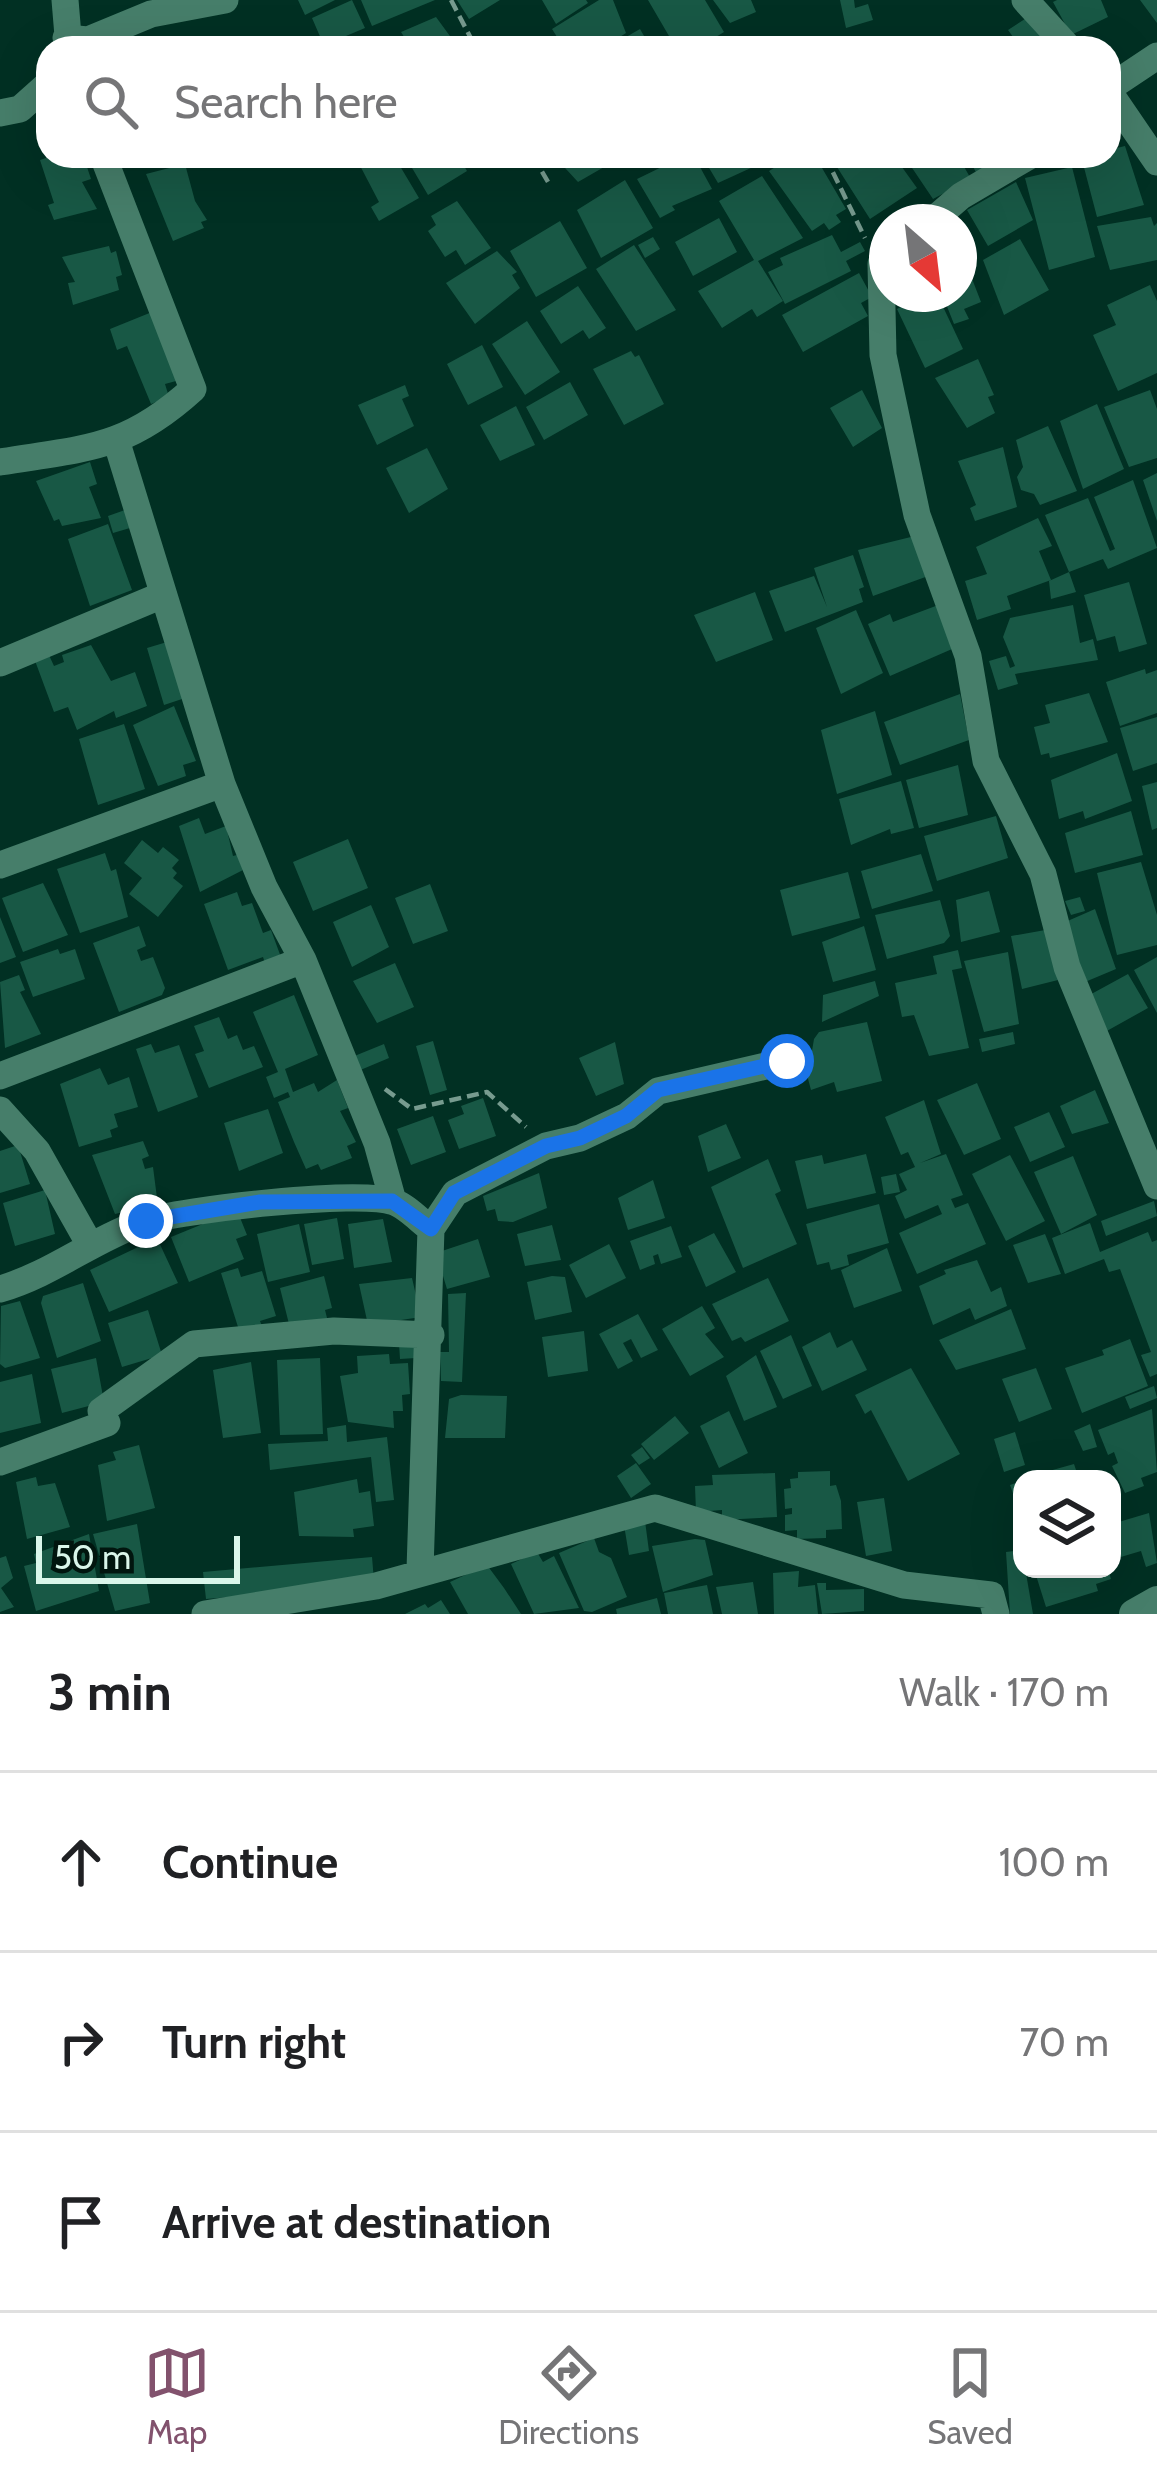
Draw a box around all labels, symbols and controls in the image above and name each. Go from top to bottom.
search box [36,36,1121,168]
icon: search [78,69,144,135]
text: Search here [174,75,398,129]
north arrow [869,204,977,312]
route start [760,1034,814,1088]
route end [119,1194,173,1248]
map controls [1013,1470,1121,1578]
button: layers [1013,1470,1121,1578]
scale bar [36,1530,240,1583]
text: 50 m [54,1537,131,1577]
text: 3 min [48,1661,172,1723]
text: Walk · 170 m [899,1668,1109,1716]
icon: ahead [48,1829,114,1895]
text: Continue [162,1835,338,1889]
text: 100 m [999,1838,1109,1886]
icon: right [48,2009,114,2075]
text: Turn right [162,2015,346,2069]
text: 70 m [1020,2018,1109,2066]
icon: arrive [48,2189,114,2255]
text: Arrive at destination [162,2195,551,2249]
tab: Map [144,2340,210,2452]
tab: Directions [498,2340,639,2452]
tab: Saved [927,2340,1013,2452]

